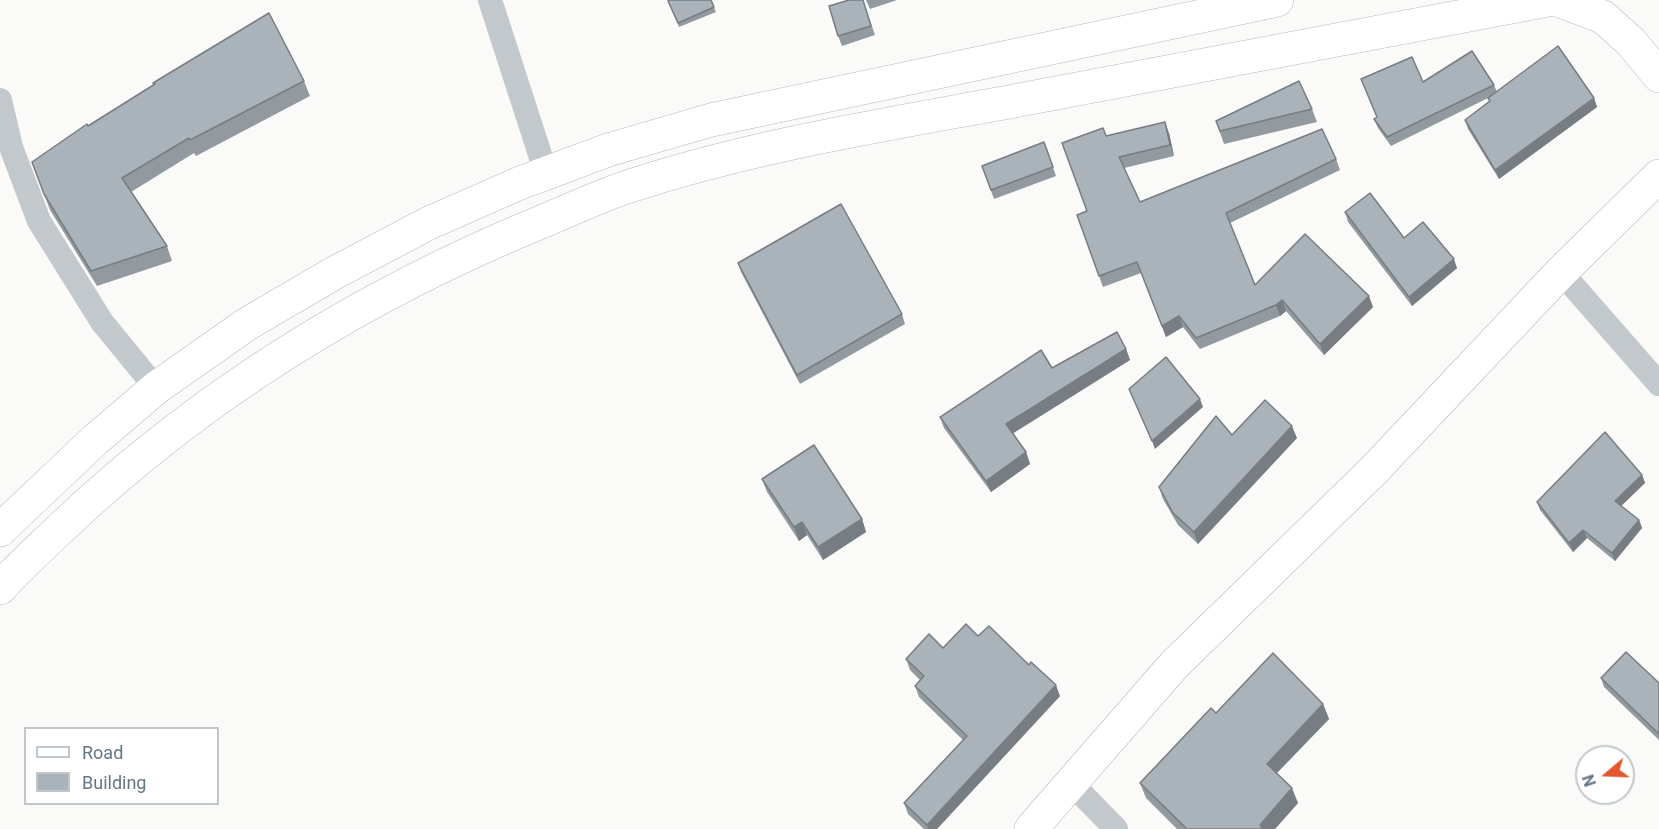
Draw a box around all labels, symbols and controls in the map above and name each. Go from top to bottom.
legend [24,727,219,805]
text: Road [82,742,123,763]
north arrow [1575,745,1635,805]
text: Building [82,772,146,793]
text: N [1579,772,1600,789]

